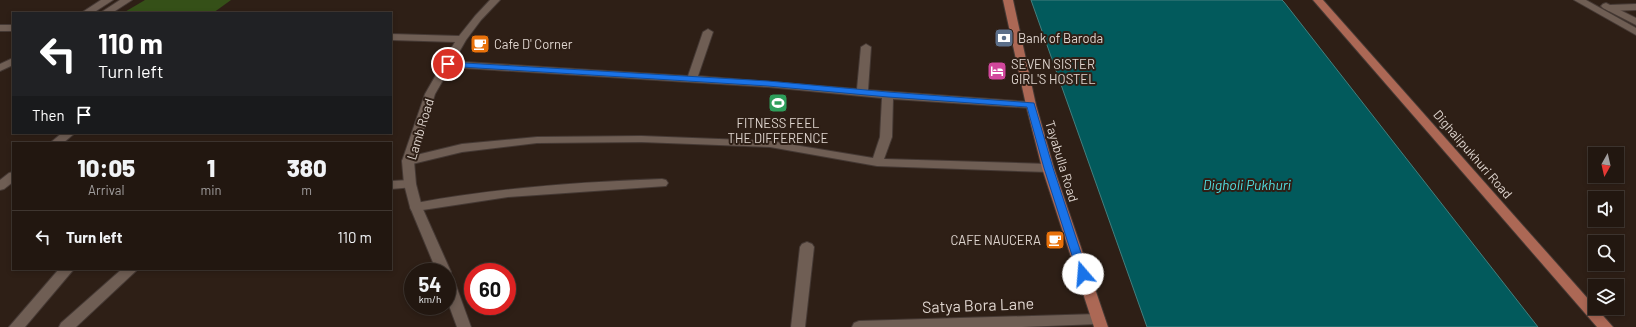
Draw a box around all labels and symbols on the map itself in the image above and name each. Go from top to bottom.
bank icon: Bank of Baroda [993,27,1015,49]
place label: Bank of Baroda [1018,30,1103,46]
cafe icon: Cafe D' Corner [469,33,491,55]
place label: Cafe D' Corner [494,36,573,52]
pin [431,47,465,81]
place label: SEVEN SISTER GIRL'S HOSTEL [1011,56,1096,87]
hotel icon: SEVEN SISTER GIRL'S HOSTEL [986,60,1008,82]
sports icon: FITNESS FEEL THE DIFFERENCE [767,92,789,114]
street label: Lamb Road [403,96,437,162]
street label: Dighalipukhuri Road [1430,106,1516,202]
place label: FITNESS FEEL THE DIFFERENCE [728,115,829,146]
street label: Tayabulla Road [1042,118,1082,204]
north arrow [1588,147,1624,183]
water label: Digholi Pukhuri [1203,176,1292,193]
cafe icon: CAFE NAUCERA [1044,229,1066,251]
place label: CAFE NAUCERA [950,232,1041,248]
position arrow [1062,253,1104,295]
speed limit sign: 60 [464,263,516,315]
street label: Satya Bora Lane [922,293,1034,316]

